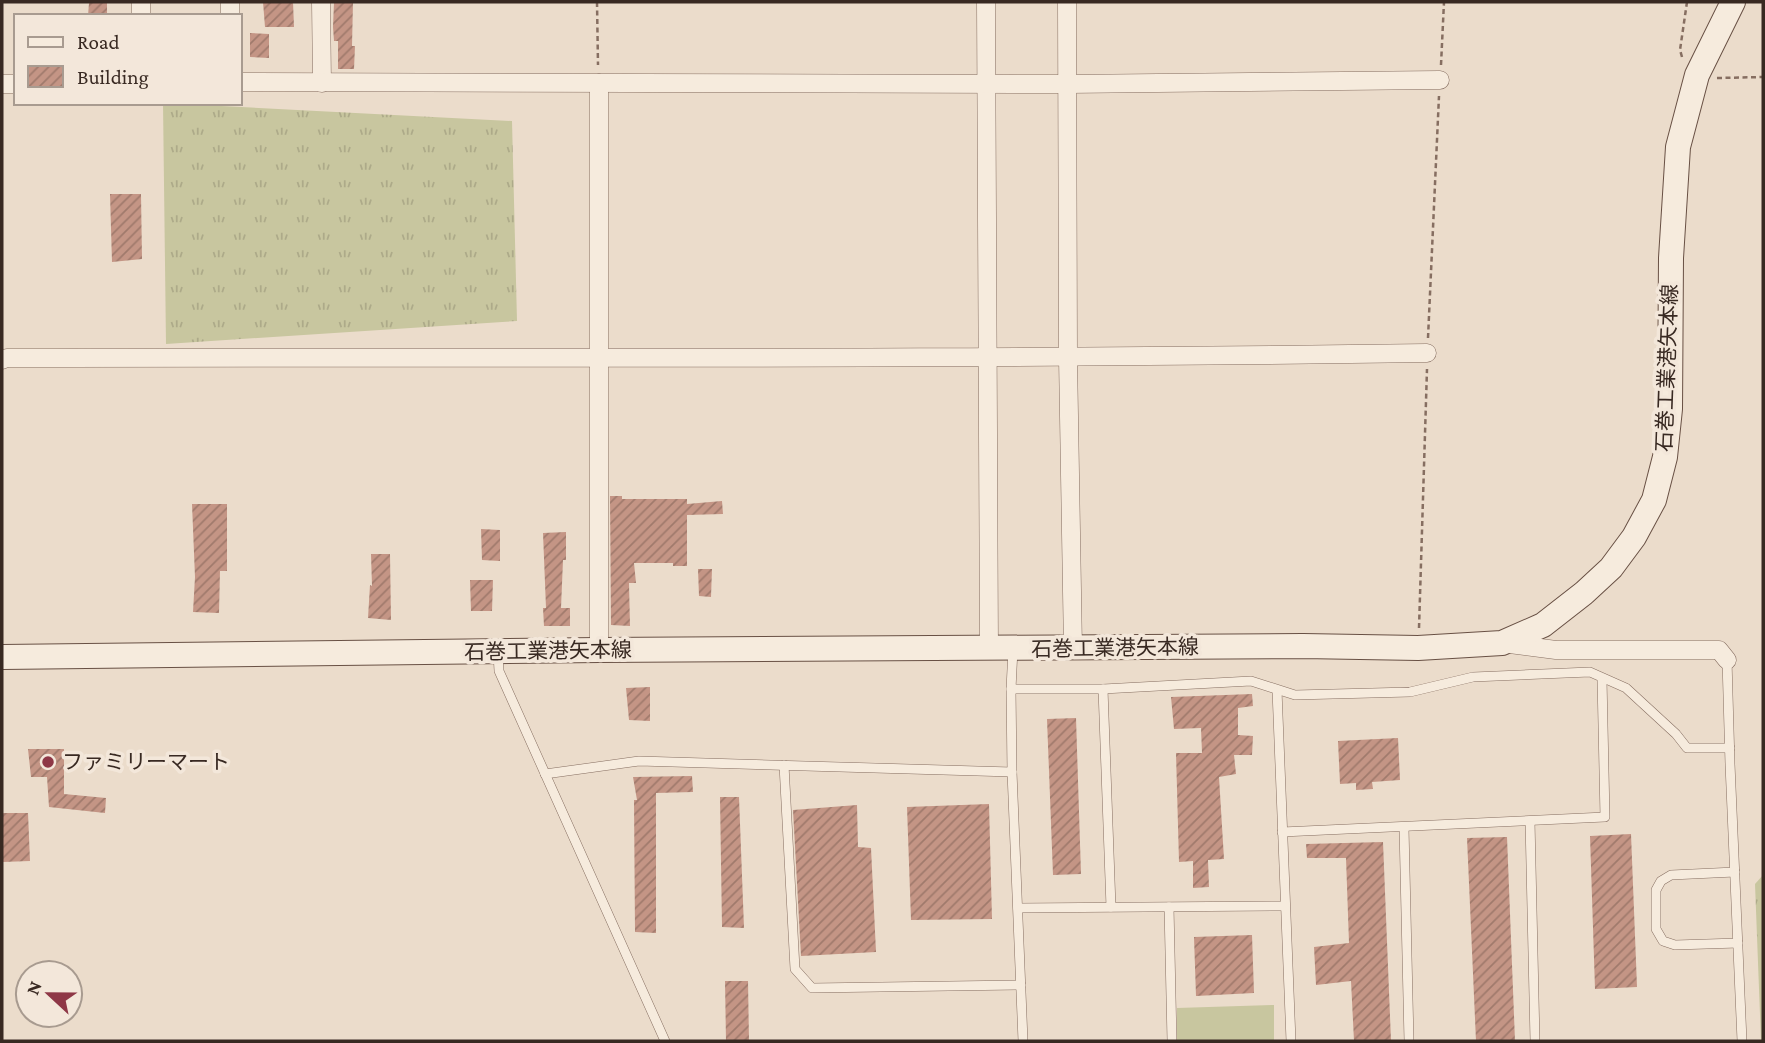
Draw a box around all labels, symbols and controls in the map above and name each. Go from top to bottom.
legend [14,14,242,105]
text: Road [77,30,120,54]
text: Building [77,65,149,89]
street label: 石巻工業港矢本線 [1652,284,1682,452]
street label: 石巻工業港矢本線 [1031,635,1199,661]
street label: 石巻工業港矢本線 [464,638,632,664]
place label: ファミリーマート [62,750,230,774]
marker: ファミリーマート [40,754,56,770]
north arrow [14,959,84,1029]
text: N [22,978,46,998]

